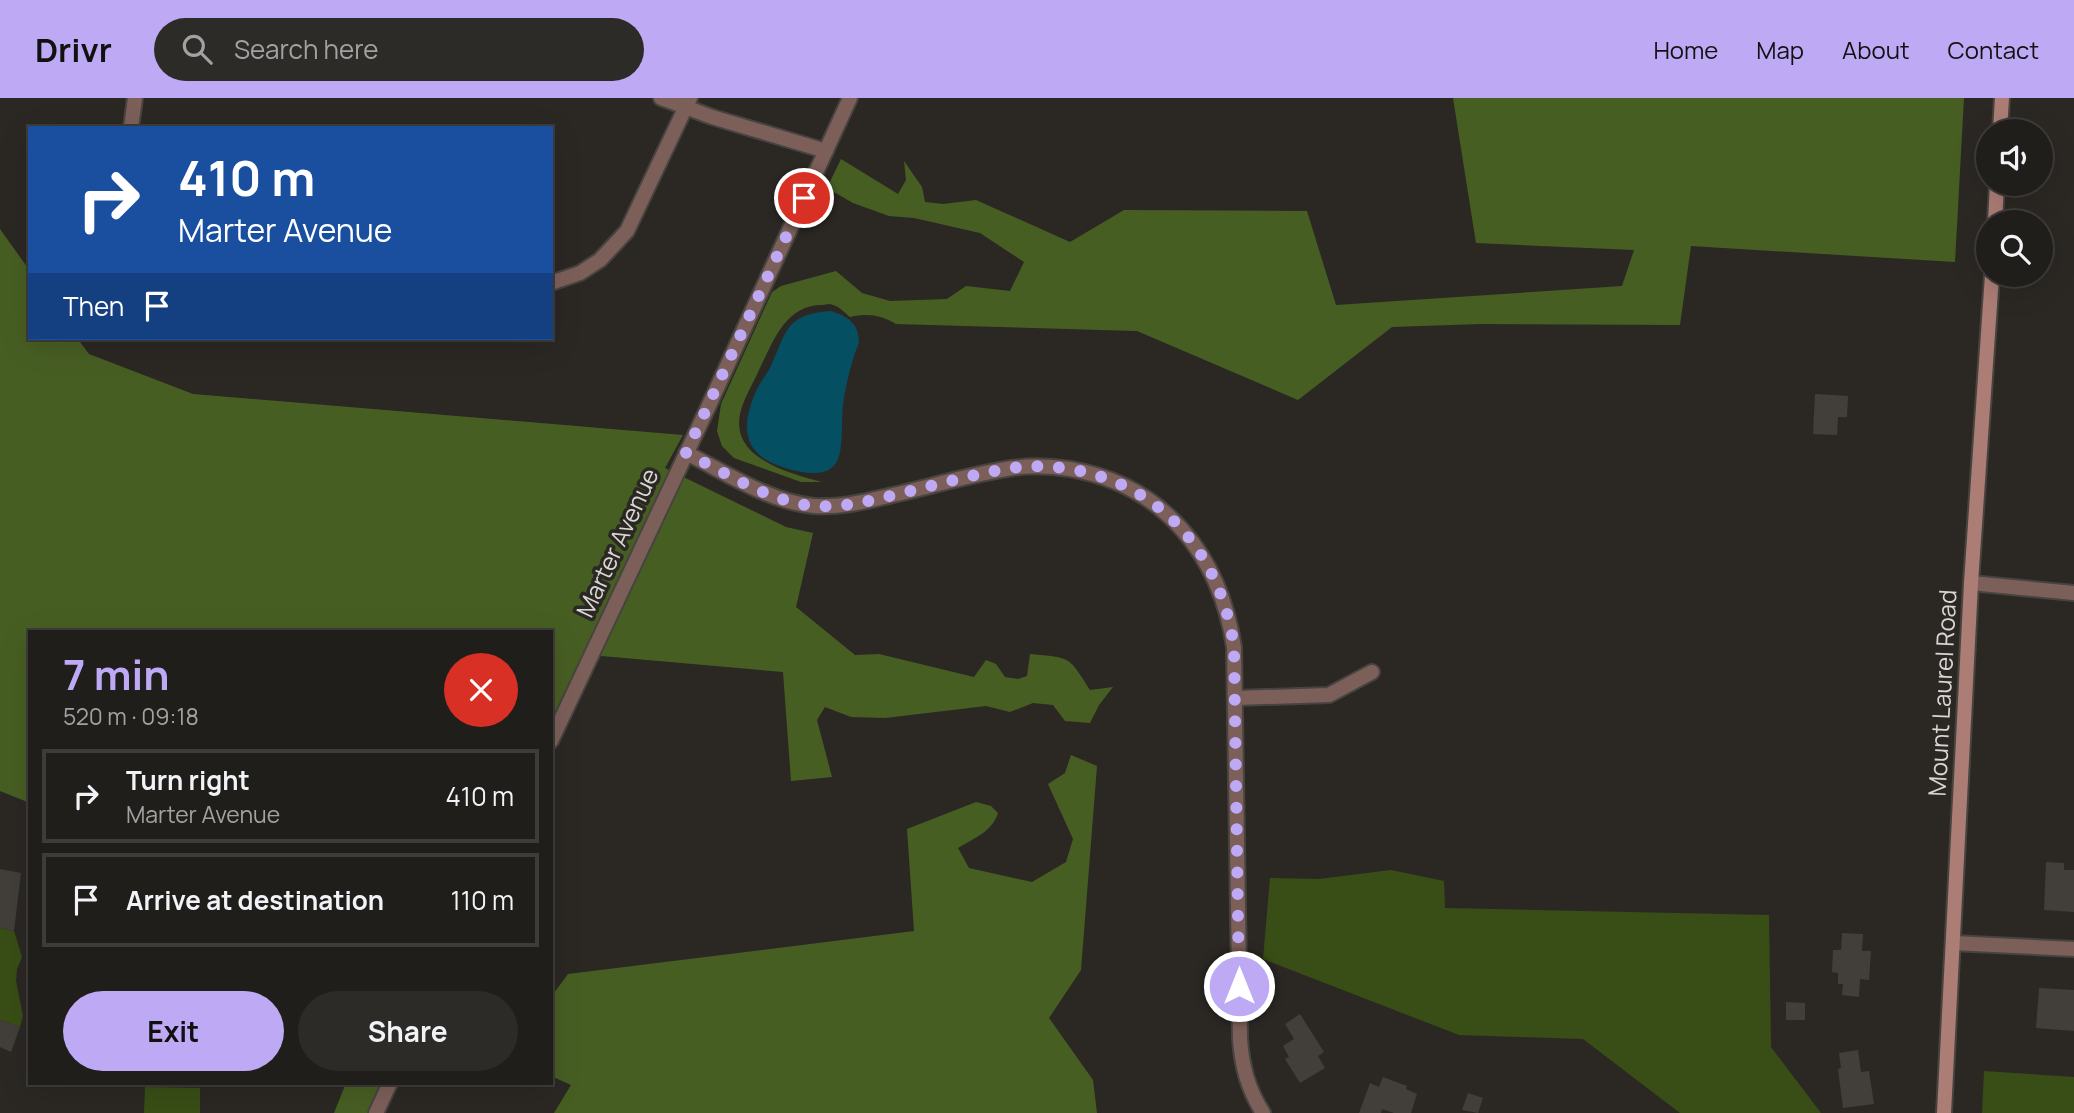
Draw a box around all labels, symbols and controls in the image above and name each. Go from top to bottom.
search box [154,18,644,81]
text: Drivr [35,27,112,72]
icon: search [178,30,216,68]
text: Search here [234,31,378,67]
text: Home [1653,33,1718,66]
text: Map [1756,33,1804,66]
text: About [1842,33,1910,66]
text: Contact [1948,33,2039,66]
map controls [1976,119,2053,287]
button: sound [1976,119,2053,196]
text: 410 m [178,144,315,211]
icon: right [63,154,154,245]
pin [774,168,834,228]
icon: arrive [785,179,823,217]
text: Marter Avenue [178,208,393,252]
button: search [1976,210,2053,287]
icon: arrive [138,287,176,325]
text: Then [63,288,124,324]
street label: Marter Avenue [568,462,666,622]
street label: Mount Laurel Road [1920,589,1963,797]
text: 7 min [63,645,170,703]
button: close [444,653,518,727]
text: 520 m · 09:18 [63,700,199,732]
text: Turn right [126,762,250,798]
icon: right [67,777,105,815]
text: 410 m [445,778,514,814]
text: Marter Avenue [126,798,280,830]
icon: arrive [67,881,105,919]
text: Arrive at destination [126,882,384,918]
text: 110 m [451,882,514,918]
position arrow [1202,949,1276,1023]
button: Exit [63,991,284,1071]
button: Share [298,991,518,1071]

